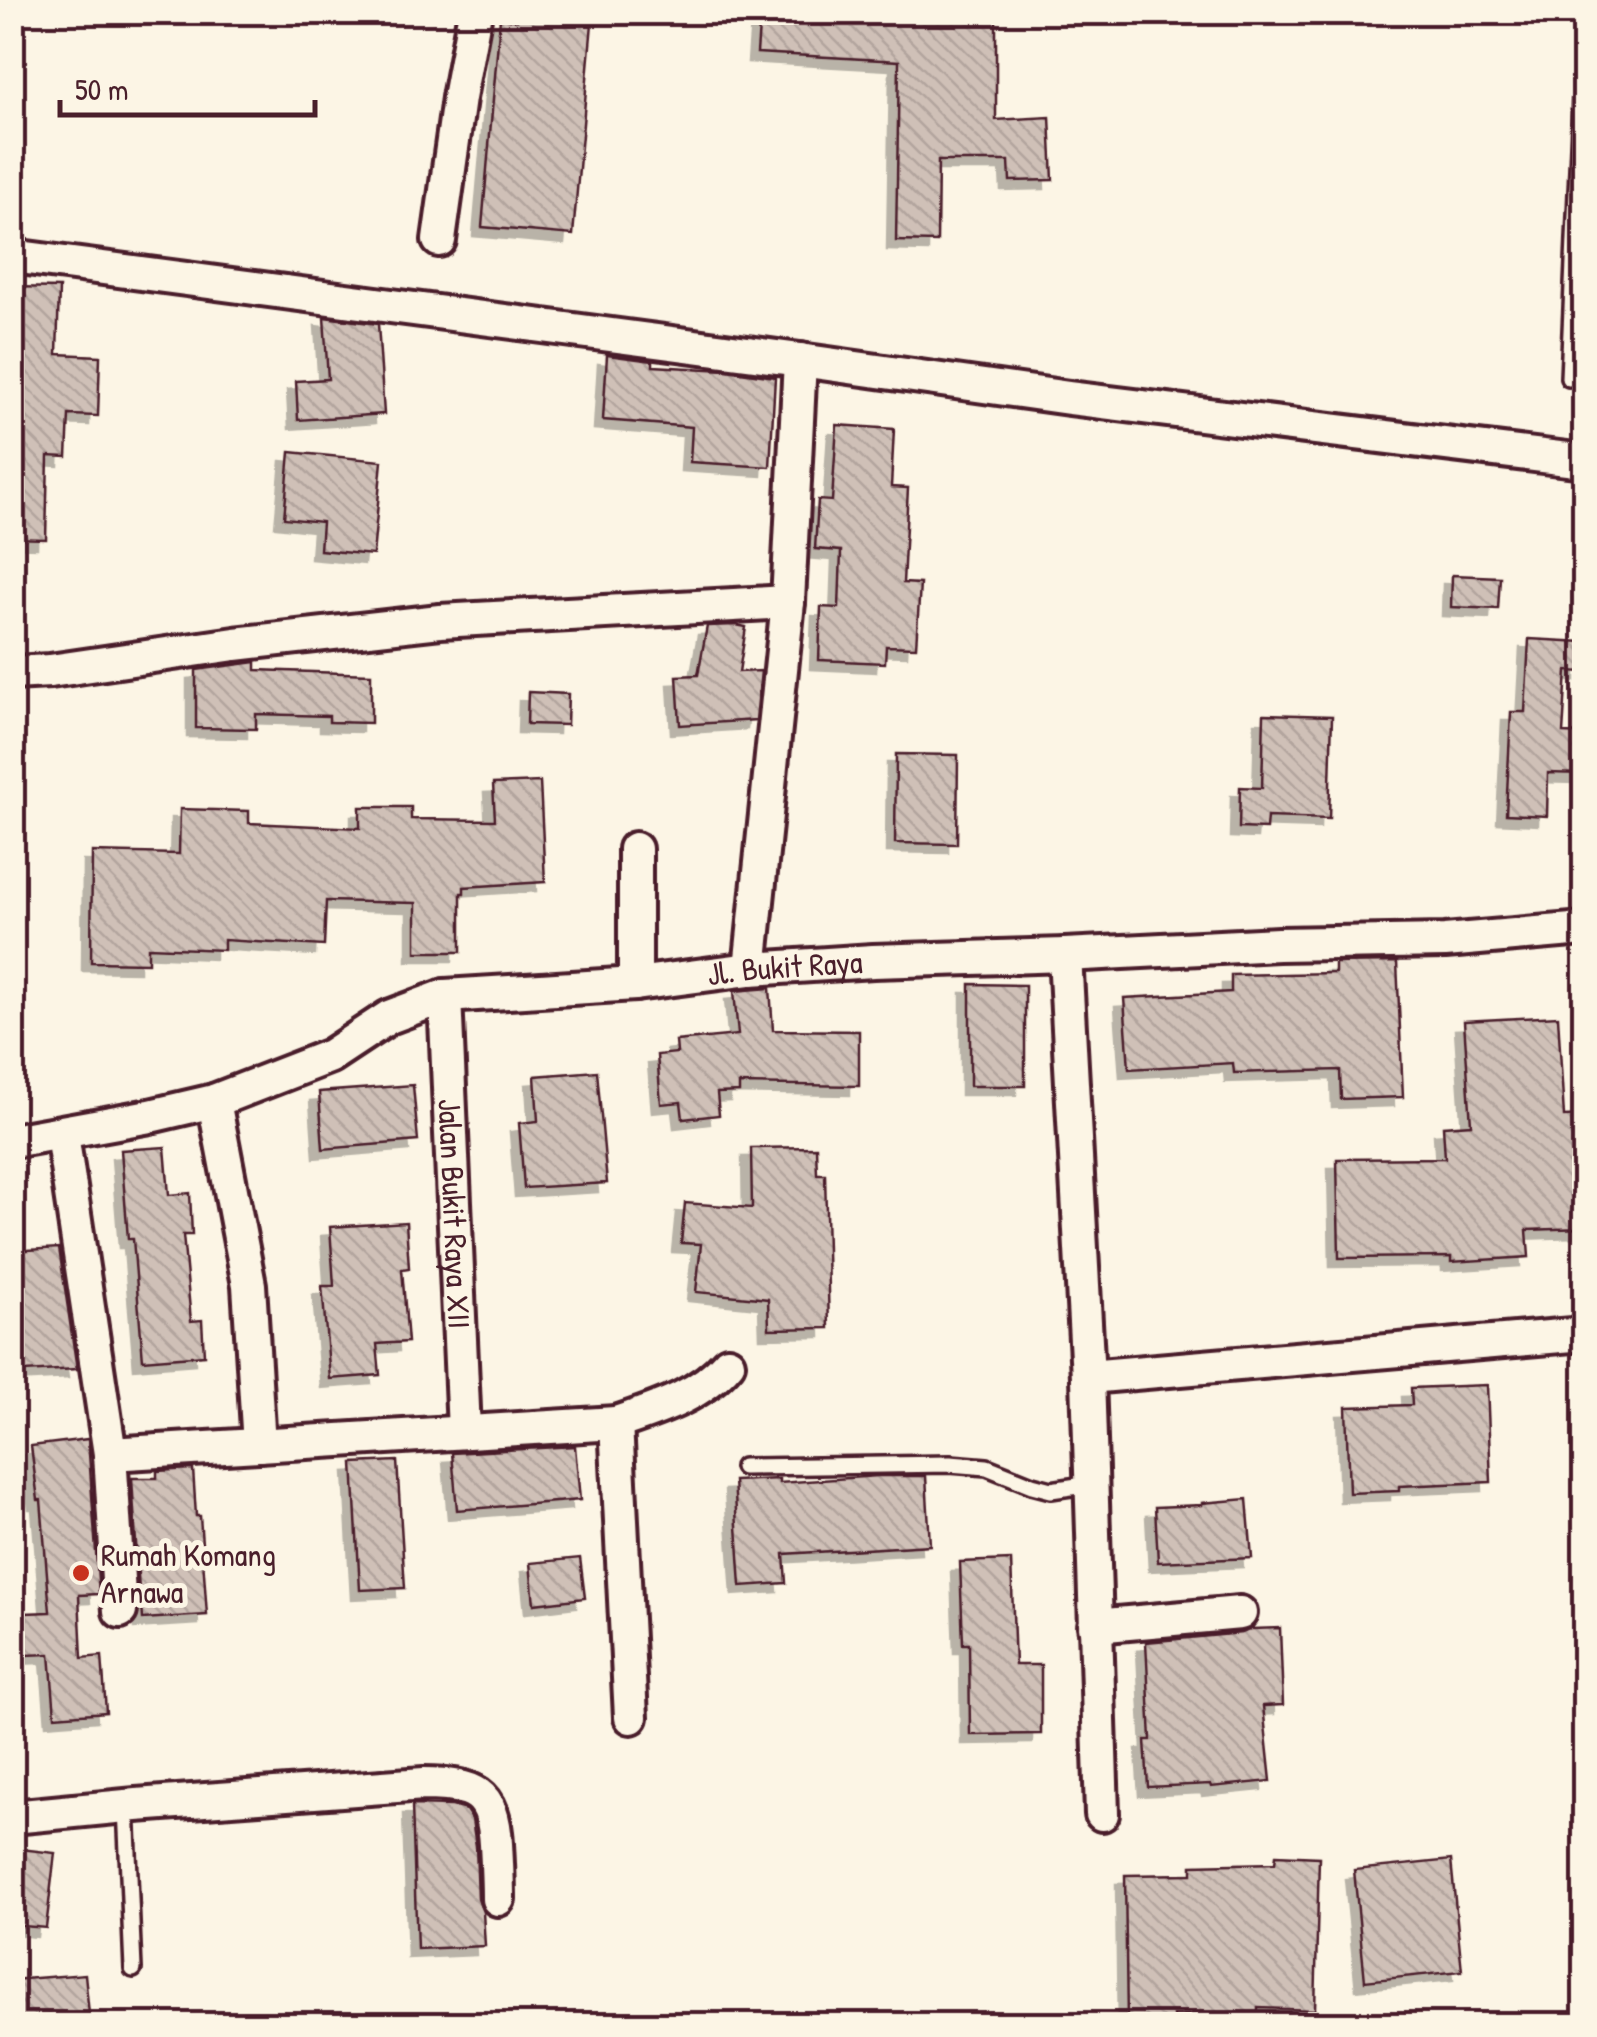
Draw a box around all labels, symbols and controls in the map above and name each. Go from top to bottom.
scale bar [60,55,315,117]
text: 50 m [75,69,128,109]
street label: Jl. Bukit Raya [704,940,864,995]
street label: Jalan Bukit Raya XII [429,1098,482,1330]
place label: Rumah Komang Arnawa [101,1533,276,1613]
marker: Rumah Komang Arnawa [70,1562,92,1584]

